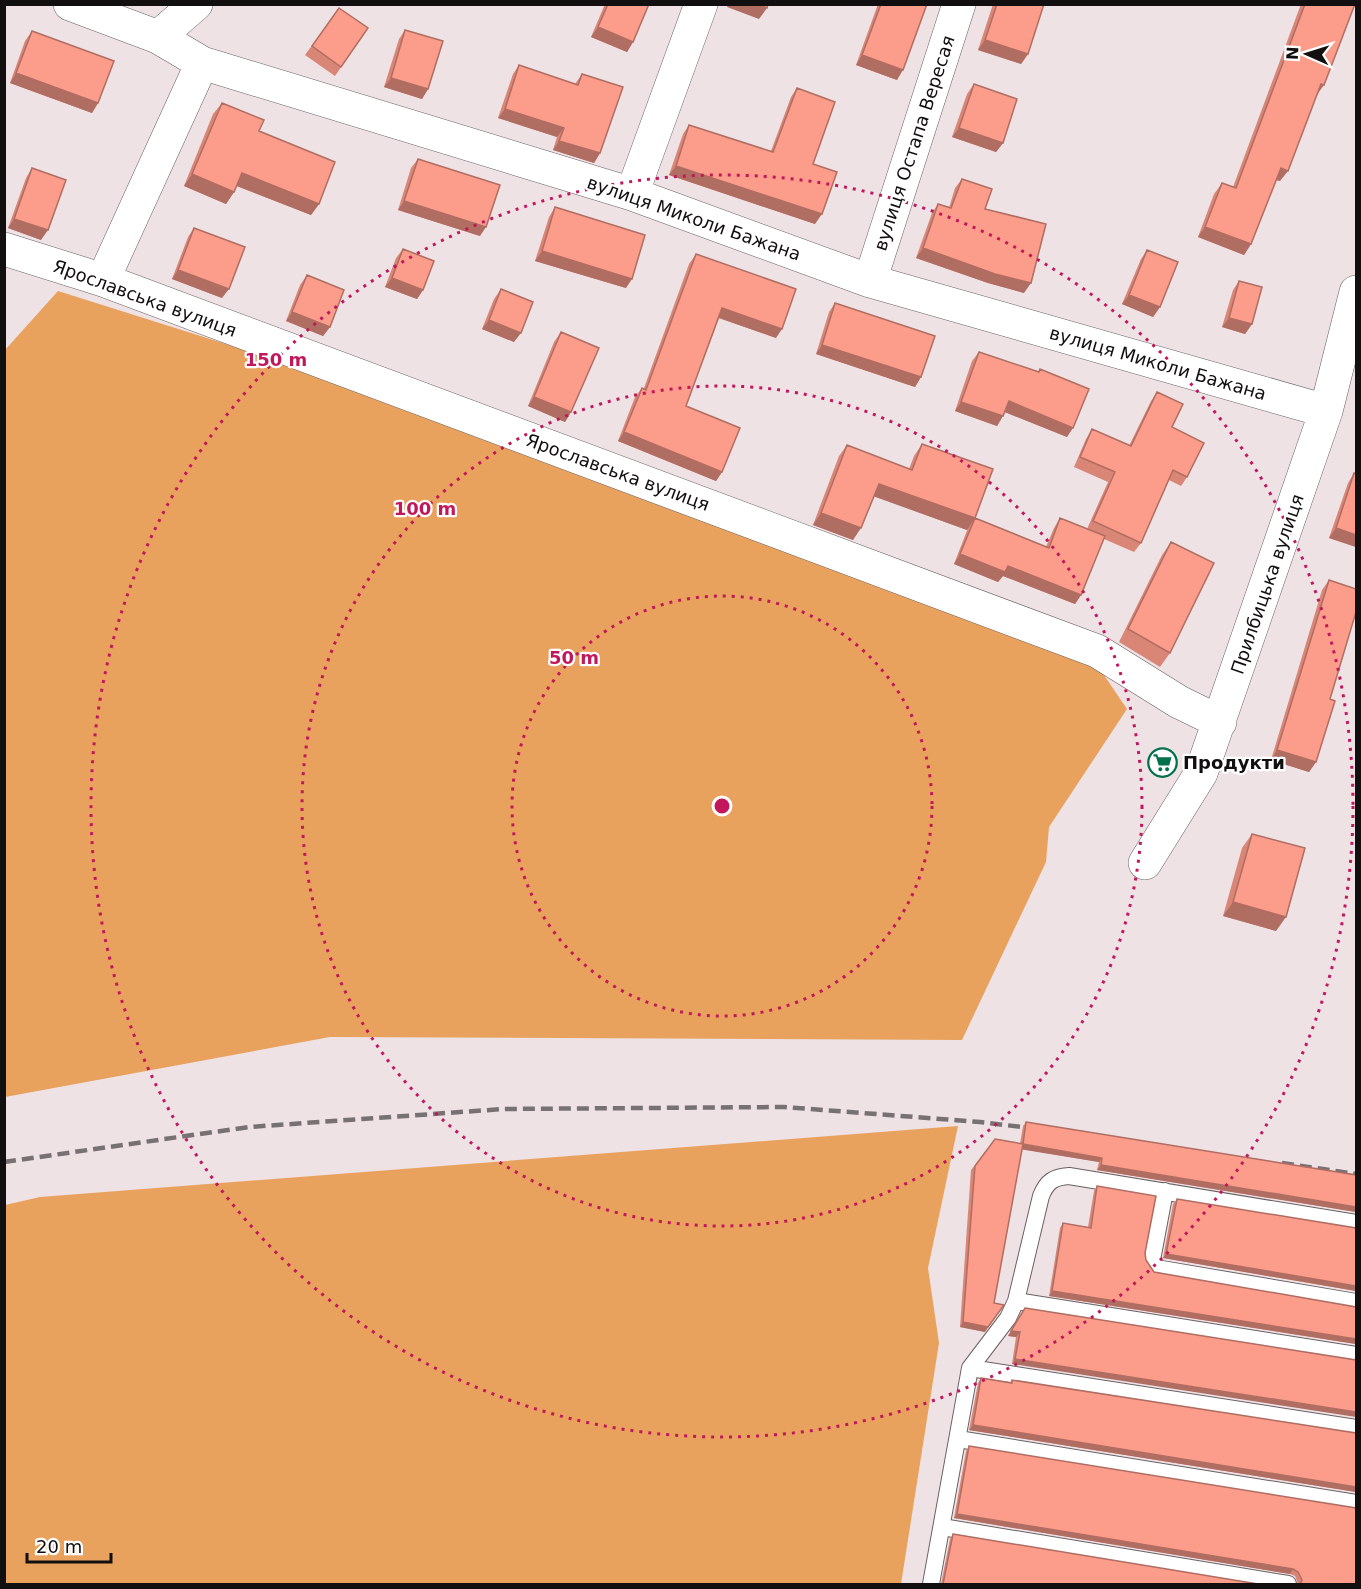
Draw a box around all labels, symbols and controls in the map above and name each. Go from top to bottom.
north arrow [1277,24,1337,84]
street label: вулиця Остапа Вересая [869,33,959,253]
text: N [1283,46,1302,60]
street label: вулиця Миколи Бажана [584,171,804,265]
street label: Ярославська вулиця [50,255,240,341]
street label: вулиця Миколи Бажана [1047,322,1269,404]
text: 150 m [245,349,307,370]
street label: Ярославська вулиця [523,429,713,515]
street label: Прилбицька вулиця [1226,491,1308,677]
text: 100 m [394,498,456,519]
text: 50 m [549,647,599,668]
supermarket icon: Продукти [1146,746,1178,778]
place label: Продукти [1183,752,1285,773]
centre of rings [712,796,732,816]
scale bar [27,1526,111,1564]
text: 20 m [36,1536,82,1557]

